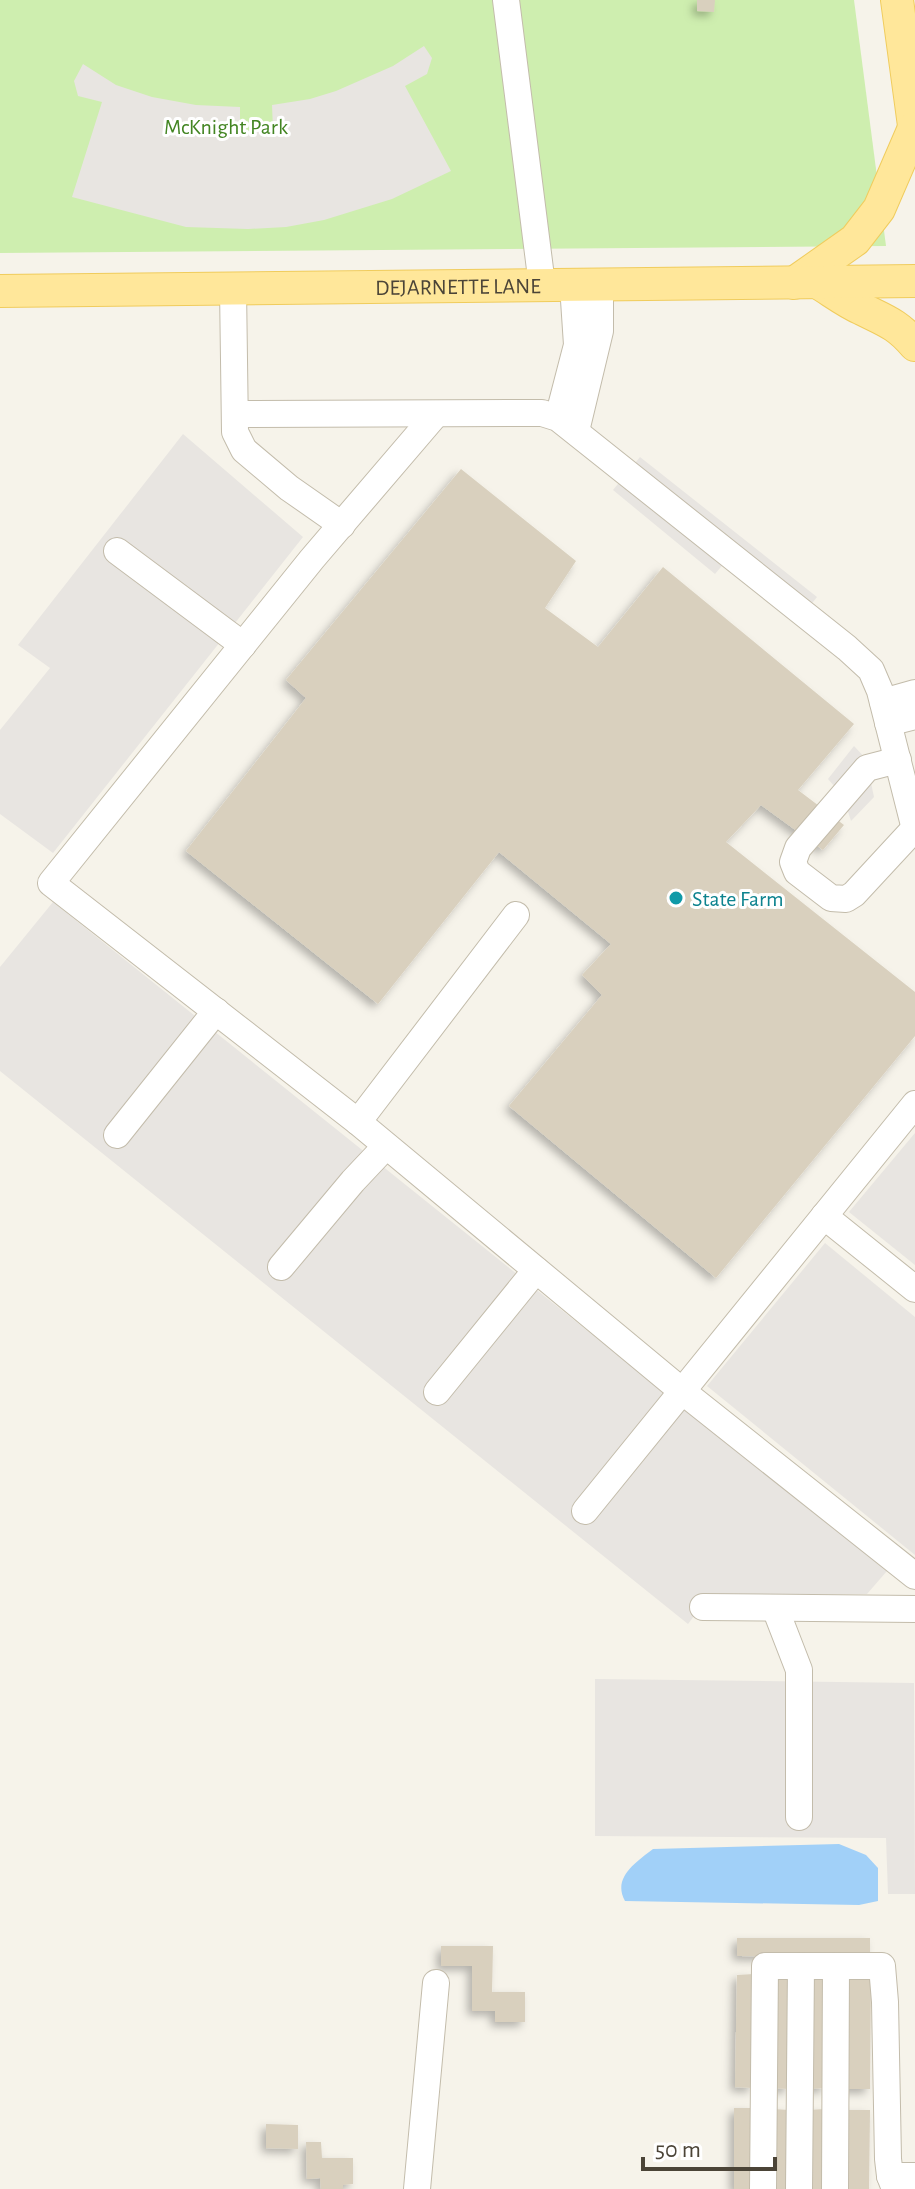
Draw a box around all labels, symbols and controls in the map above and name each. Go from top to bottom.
park label: McKnight Park [164,116,288,138]
street label: DEJARNETTE LANE [375,275,541,299]
place label: State Farm [692,888,784,910]
marker: State Farm [667,889,685,907]
scale bar [643,2121,775,2171]
text: 50 m [655,2138,701,2162]

